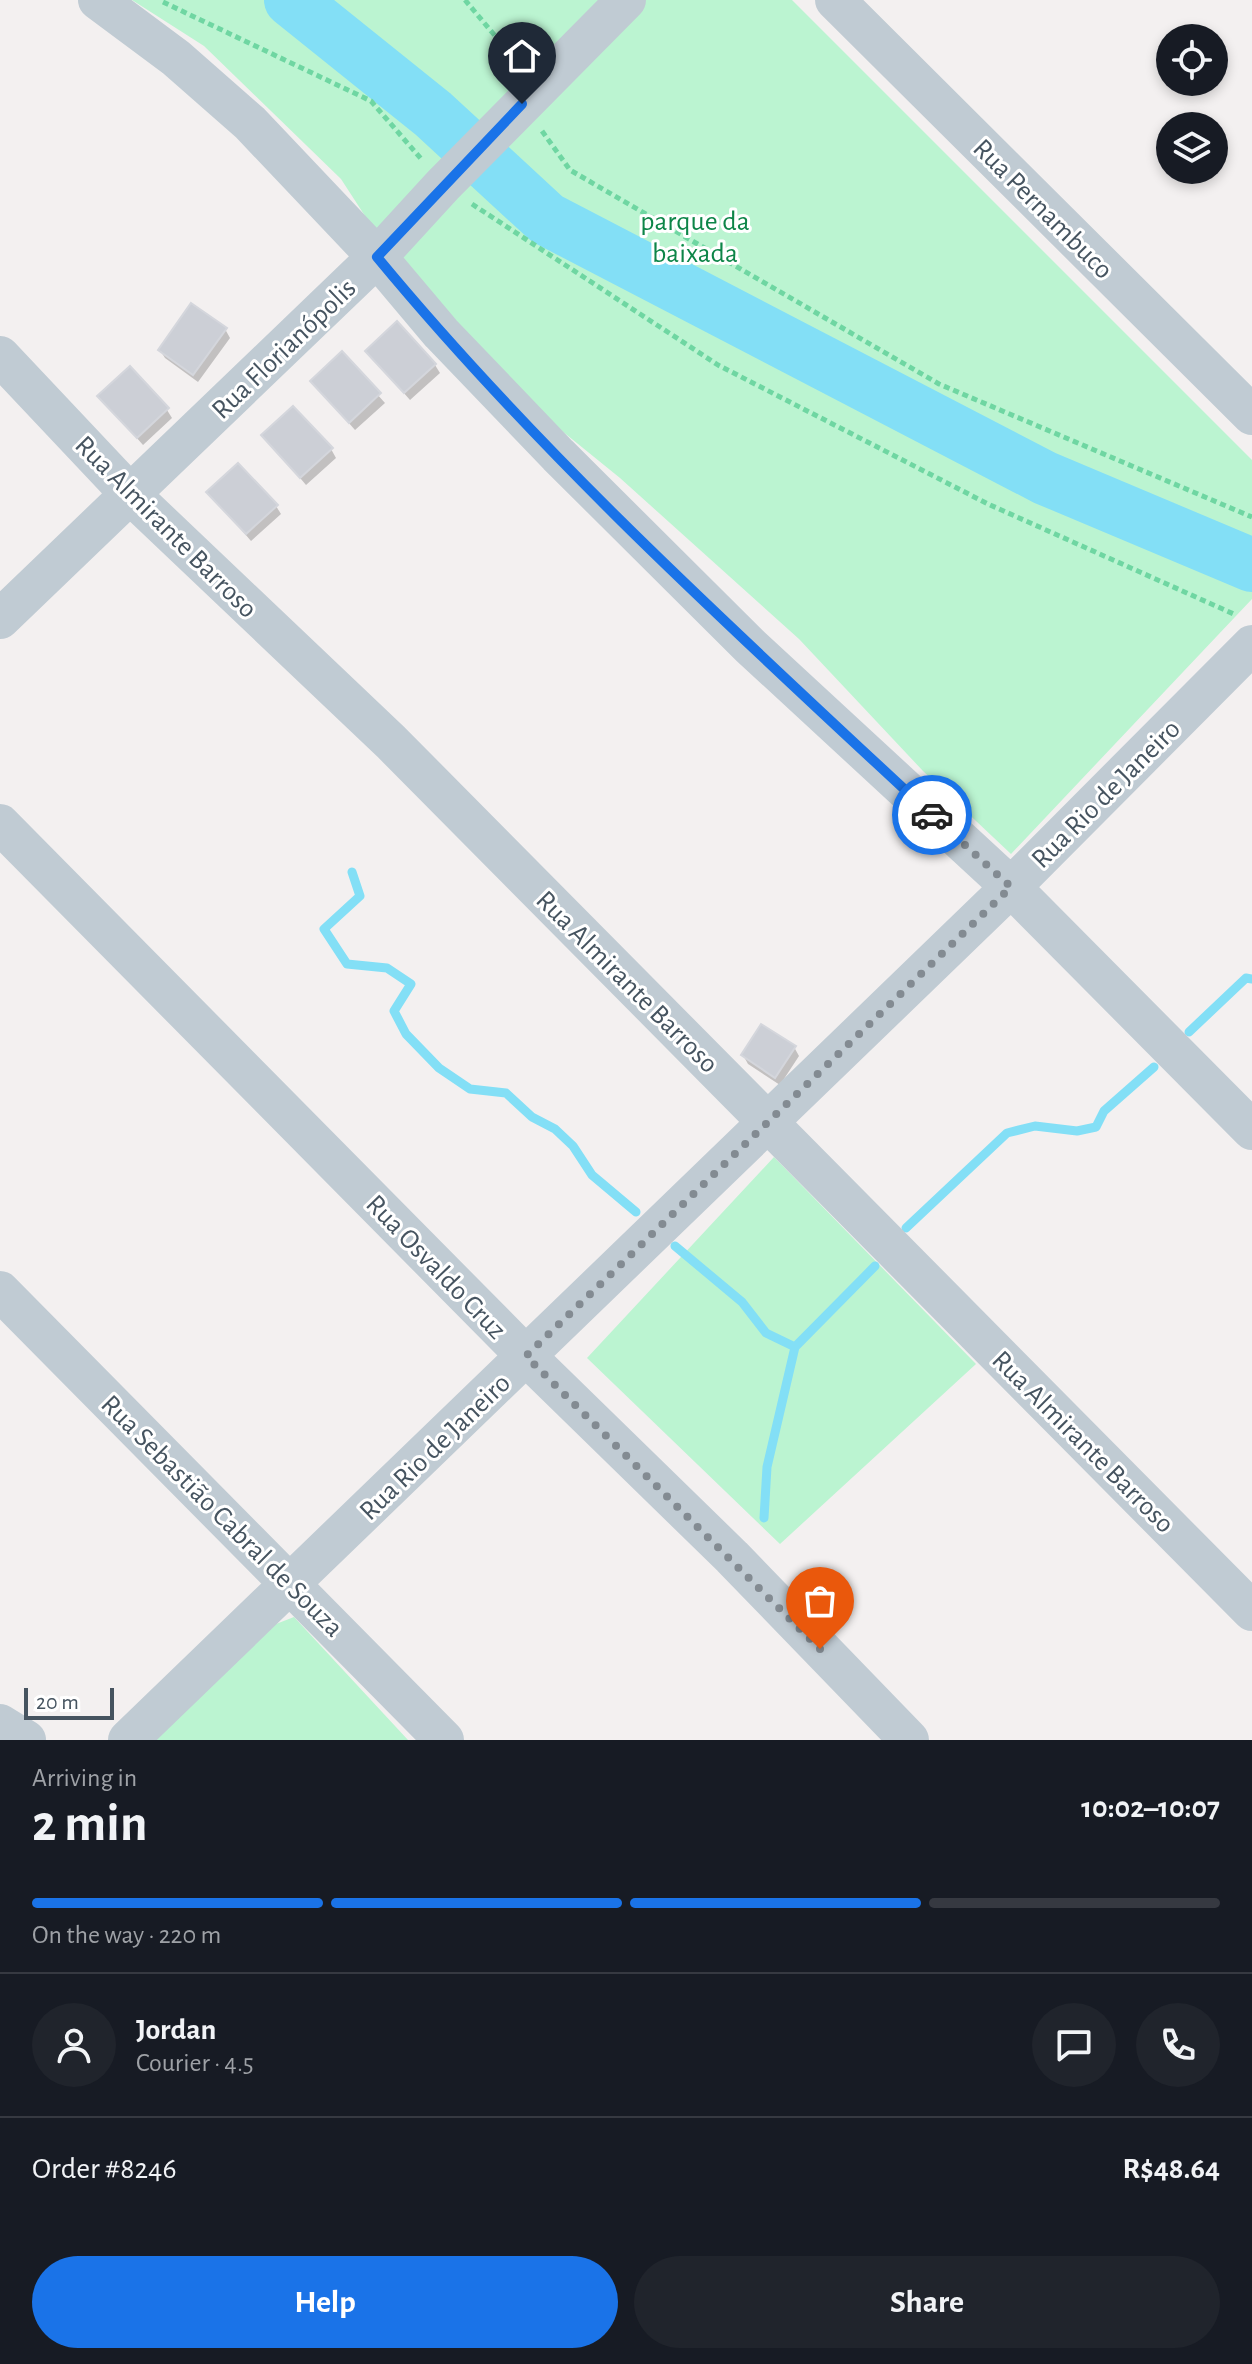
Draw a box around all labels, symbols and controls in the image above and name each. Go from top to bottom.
pin [488,22,556,104]
map controls [1156,24,1228,184]
button: locate [1156,24,1228,96]
icon: home [500,34,544,78]
button: layers [1156,112,1228,184]
street label: Rua Pernambuco [967,134,1118,285]
park label: parque da baixada [640,208,750,268]
street label: Rua Florianópolis [207,274,362,425]
street label: Rua Almirante Barroso [69,431,262,624]
street label: Rua Rio de Janeiro [1027,715,1186,874]
courier [892,775,972,855]
icon: car [910,793,954,837]
street label: Rua Almirante Barroso [530,886,723,1079]
street label: Rua Osvaldo Cruz [360,1190,511,1345]
street label: Rua Almirante Barroso [986,1346,1179,1539]
street label: Rua Rio de Janeiro [355,1369,516,1526]
street label: Rua Sebastião Cabral de Souza [95,1390,348,1643]
pin [786,1567,854,1649]
icon: bag [798,1579,842,1623]
scale bar [24,1684,114,1720]
text: 20 m [36,1691,79,1713]
text: Arriving in [32,1765,137,1791]
text: 10:02–10:07 [1081,1793,1220,1823]
text: 2 min [32,1798,147,1850]
text: On the way · 220 m [32,1922,221,1948]
button: person [32,2003,116,2087]
button: chat [1032,2003,1116,2087]
button: phone [1136,2003,1220,2087]
text: Jordan [136,2015,216,2045]
text: Courier · 4.5 [136,2050,254,2076]
text: Order #8246 [32,2154,177,2184]
text: R$48.64 [1122,2154,1220,2184]
button: Help [32,2256,618,2348]
button: Share [634,2256,1220,2348]

